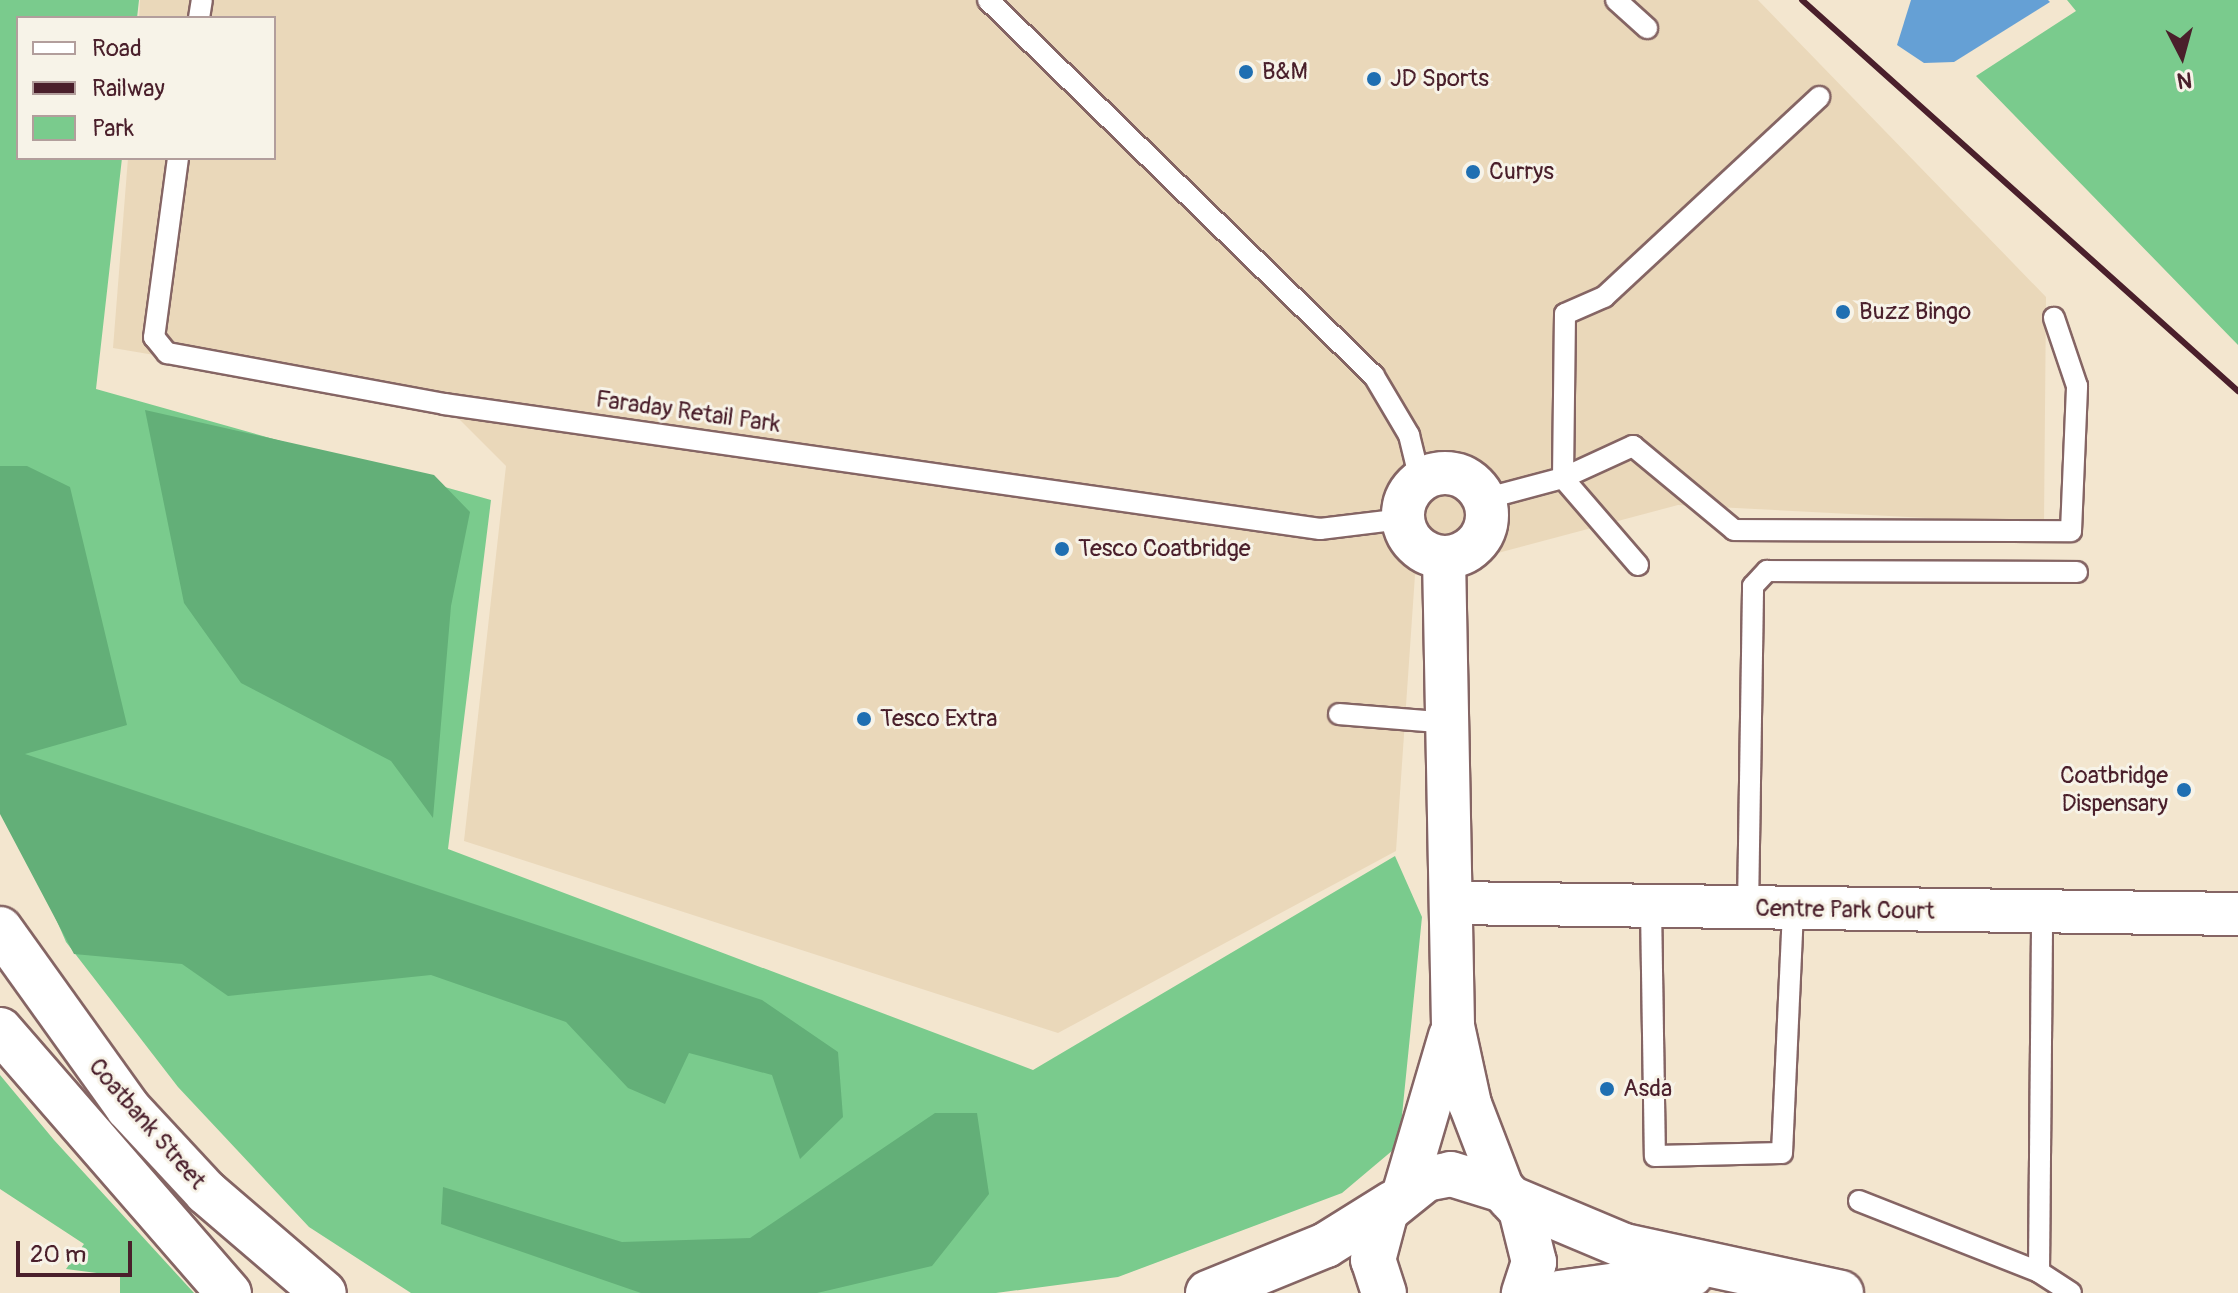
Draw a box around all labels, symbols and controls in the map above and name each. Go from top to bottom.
legend [16,16,276,160]
north arrow [2142,16,2222,96]
text: Road [92,34,142,63]
place label: B&M [1262,58,1308,86]
marker: B&M [1237,63,1255,81]
place label: JD Sports [1390,65,1489,93]
text: N [2176,65,2193,95]
marker: JD Sports [1365,70,1383,88]
text: Railway [92,74,165,103]
text: Park [92,114,134,143]
place label: Currys [1489,158,1554,186]
marker: Currys [1464,163,1482,181]
place label: Buzz Bingo [1859,298,1971,326]
marker: Buzz Bingo [1834,303,1852,321]
street label: Faraday Retail Park [594,385,782,439]
place label: Tesco Coatbridge [1078,535,1251,563]
marker: Tesco Coatbridge [1053,540,1071,558]
place label: Tesco Extra [880,705,997,733]
marker: Tesco Extra [855,710,873,728]
place label: Coatbridge Dispensary [2060,762,2168,818]
marker: Coatbridge Dispensary [2175,781,2193,799]
street label: Centre Park Court [1755,894,1935,926]
street label: Coatbank Street [82,1053,212,1195]
place label: Asda [1623,1075,1672,1103]
marker: Asda [1598,1080,1616,1098]
scale bar [20,1225,136,1275]
text: 20 m [30,1240,86,1269]

